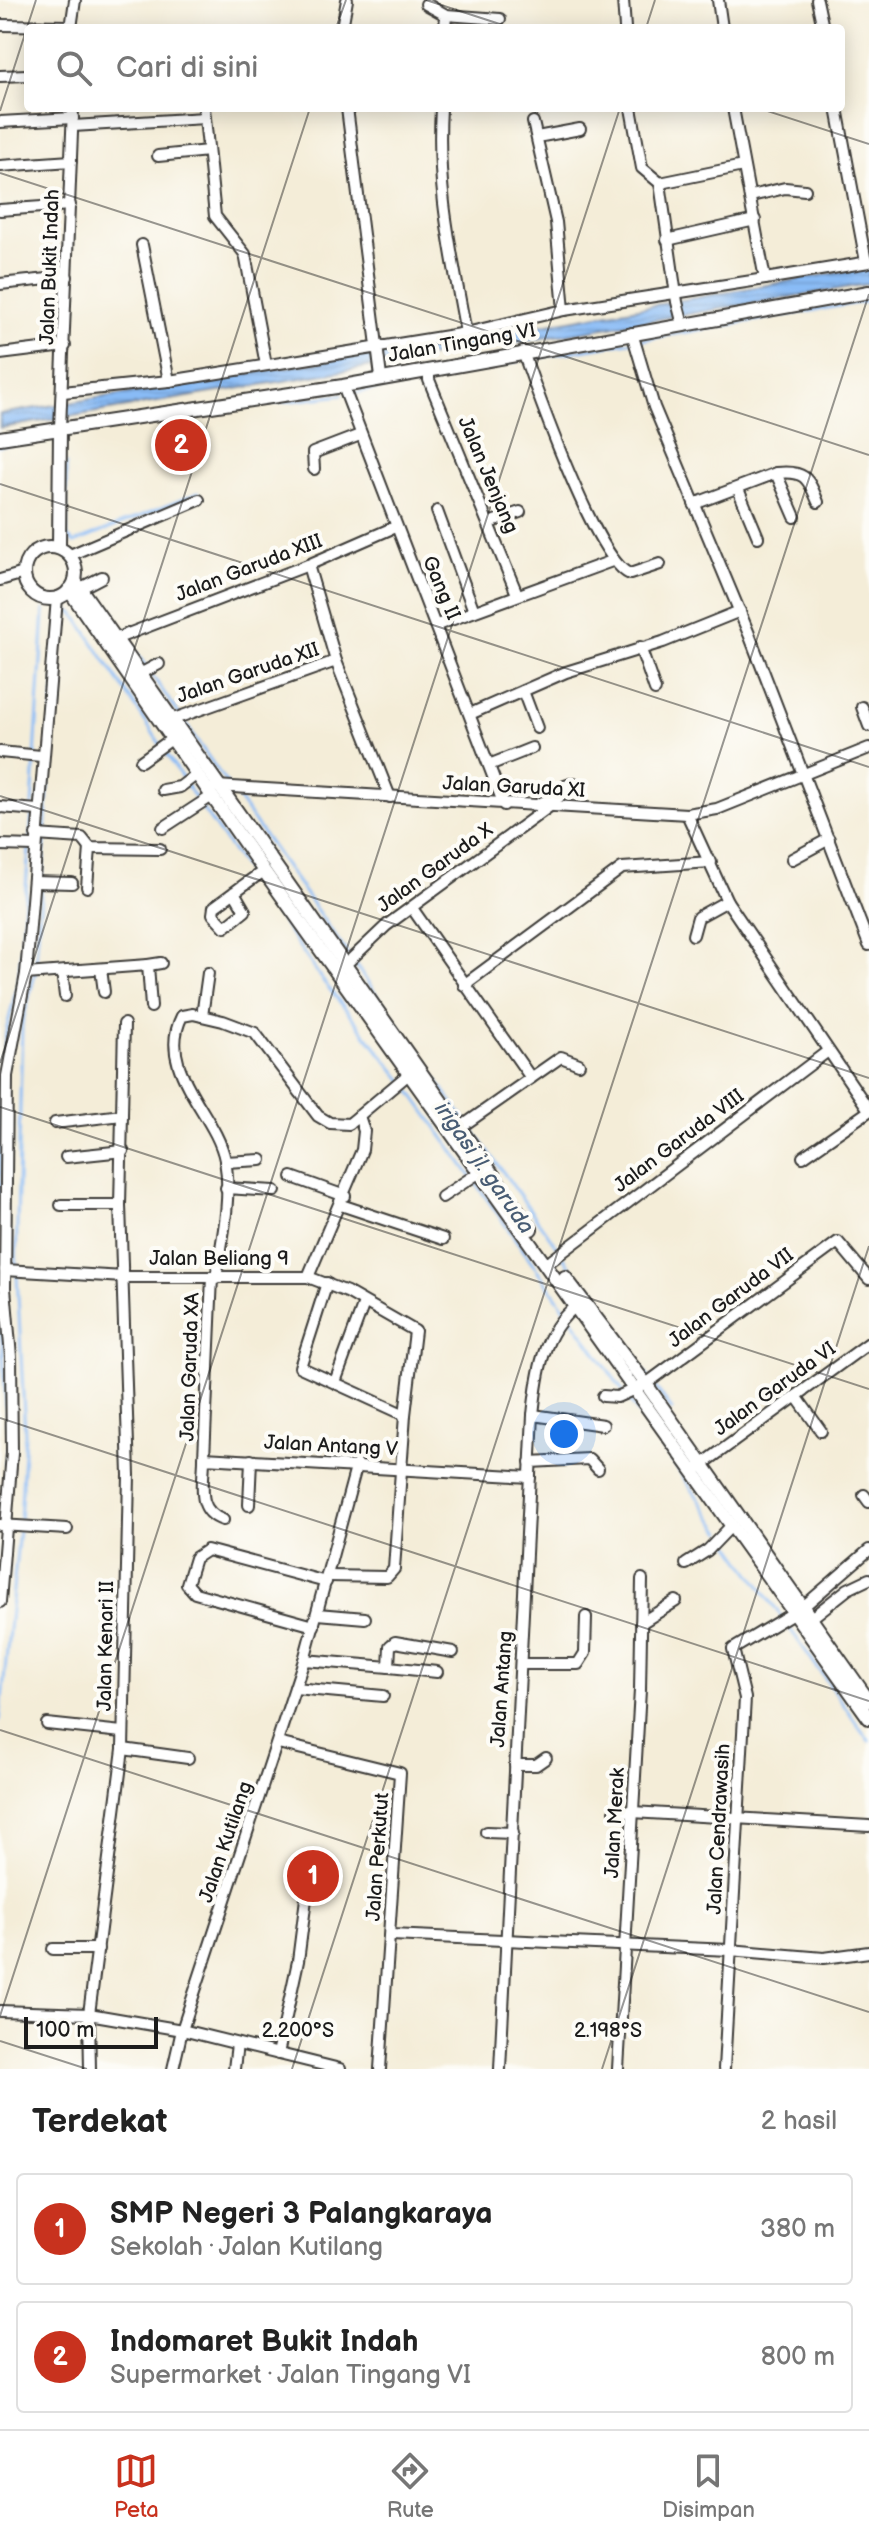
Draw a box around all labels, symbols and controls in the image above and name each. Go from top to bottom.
search box [24,24,845,112]
icon: search [52,46,96,90]
text: Cari di sini [116,50,258,86]
street label: Jalan Bukit Indah [35,189,65,345]
street label: Jalan Tingang VI [386,318,538,368]
street label: Jalan Jenjang [453,413,523,537]
pin: 2 [155,415,207,475]
street label: Jalan Garuda XIII [172,529,326,607]
street label: Gang II [417,552,465,624]
street label: Jalan Garuda XII [174,637,322,709]
street label: Jalan Garuda XI [442,771,586,803]
street label: Jalan Garuda X [373,818,498,918]
street label: Jalan Garuda VIII [609,1084,749,1198]
water label: irigasi jl. garuda [428,1097,540,1239]
street label: Jalan Garuda VII [664,1243,798,1353]
street label: Jalan Beliang 9 [149,1247,289,1271]
street label: Jalan Garuda XA [175,1291,205,1442]
street label: Jalan Garuda VI [709,1337,841,1441]
your location [544,1414,584,1454]
street label: Jalan Antang V [263,1431,399,1462]
street label: Jalan Kenari II [93,1581,119,1711]
street label: Jalan Antang [486,1630,518,1748]
street label: Jalan Cendrawasih [703,1743,735,1915]
street label: Jalan Merak [600,1767,630,1879]
street label: Jalan Kutilang [194,1778,258,1906]
street label: Jalan Perkutut [362,1792,394,1922]
pin: 1 [287,1846,339,1906]
scale bar [24,2013,158,2049]
text: 100 m [36,2017,95,2044]
text: 2.200°S [262,2019,334,2043]
text: 2.198°S [574,2019,642,2043]
text: Terdekat [32,2101,167,2142]
text: 2 hasil [761,2106,837,2137]
text: SMP Negeri 3 Palangkaraya [110,2196,493,2232]
text: 1 [55,2214,65,2245]
text: 380 m [760,2214,835,2245]
text: Sekolah · Jalan Kutilang [110,2232,383,2263]
text: Indomaret Bukit Indah [110,2324,418,2360]
text: 2 [52,2342,68,2373]
text: 800 m [761,2342,835,2373]
text: Supermarket · Jalan Tingang VI [110,2360,471,2391]
tab: Peta [114,2449,159,2524]
tab: Rute [387,2449,434,2524]
tab: Disimpan [662,2449,755,2524]

